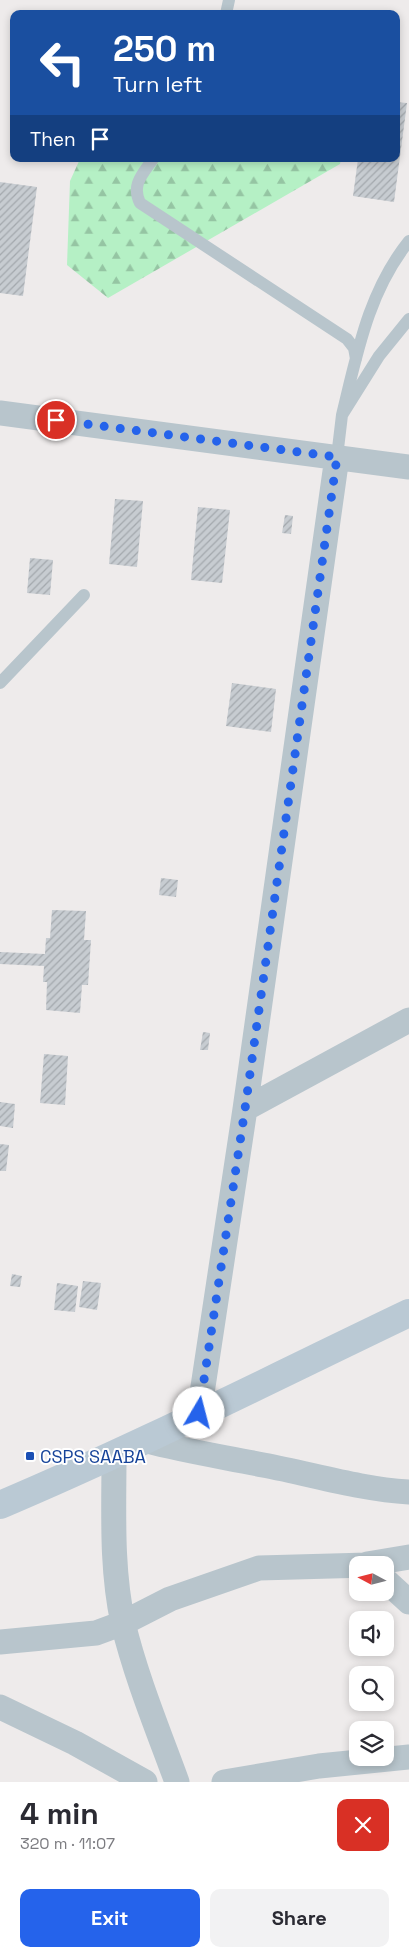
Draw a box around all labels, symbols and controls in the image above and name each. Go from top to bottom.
text: 250 m [113,27,216,71]
icon: left [30,30,95,95]
text: Turn left [113,70,203,98]
icon: arrive [86,125,114,153]
text: Then [30,127,76,152]
pin [35,399,77,441]
icon: arrive [42,406,70,434]
position arrow [172,1386,224,1438]
place label: CSPS SAABA [40,1445,146,1468]
marker: CSPS SAABA [24,1450,36,1462]
north arrow [349,1556,394,1601]
map controls [349,1556,394,1766]
button: sound [349,1611,394,1656]
button: search [349,1666,394,1711]
button: layers [349,1721,394,1766]
text: 4 min [20,1794,99,1833]
button: close [337,1799,389,1851]
text: 320 m · 11:07 [20,1833,115,1854]
button: Exit [20,1889,200,1947]
button: Share [210,1889,389,1947]

